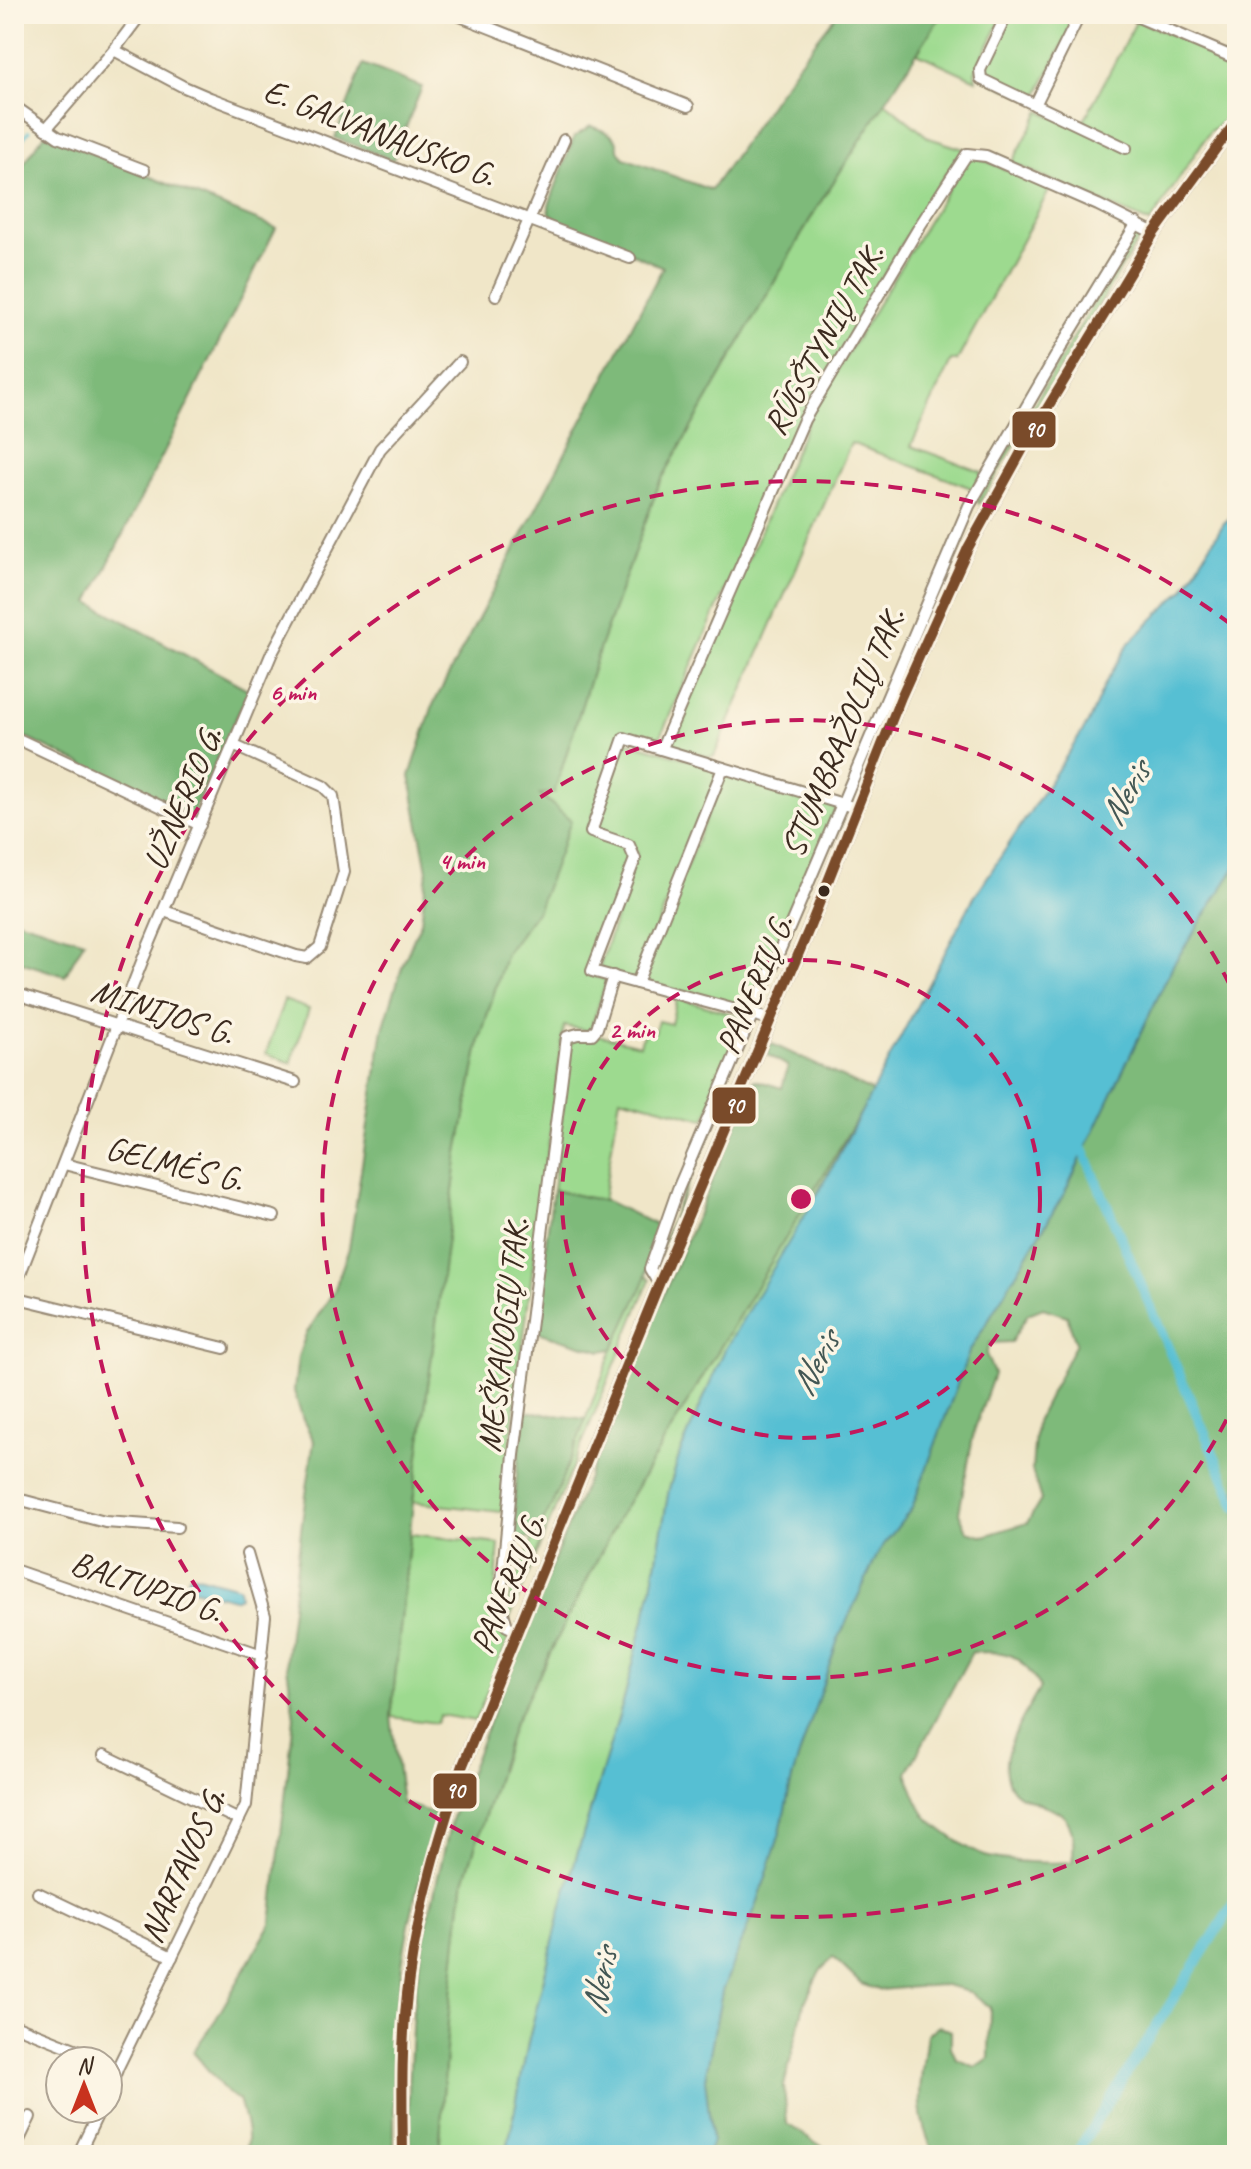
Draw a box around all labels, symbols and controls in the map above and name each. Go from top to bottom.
street label: E. GALVANAUSKO G. [258,69,502,197]
street label: RŪGŠTYNIŲ TAK. [753,236,894,442]
line badge: 90 [1011,410,1057,449]
text: 90 [1024,416,1046,444]
street label: STUMBRAŽOLIŲ TAK. [771,601,914,863]
text: 6 min [270,677,317,707]
street label: UŽNERIO G. [133,720,232,876]
water label: Neris [1089,749,1164,833]
text: 4 min [439,846,486,876]
unlabelled marker [816,883,832,899]
street label: PANERIŲ G. [706,908,803,1060]
street label: MINIJOS G. [86,968,240,1055]
text: 2 min [609,1015,656,1045]
line badge: 90 [711,1086,757,1125]
text: 90 [724,1092,746,1120]
street label: GELMĖS G. [102,1126,248,1201]
centre of rings [787,1185,815,1213]
street label: MEŠKAUOGIŲ TAK. [467,1216,538,1454]
water label: Neris [779,1319,853,1403]
street label: PANERIŲ G. [460,1507,555,1660]
street label: BALTUPIO G. [65,1541,228,1632]
line badge: 90 [432,1772,478,1810]
text: 90 [445,1777,467,1805]
street label: NARTAVOS G. [129,1781,236,1949]
water label: Neris [570,1939,629,2018]
north arrow [44,2045,124,2125]
text: N [77,2052,94,2080]

